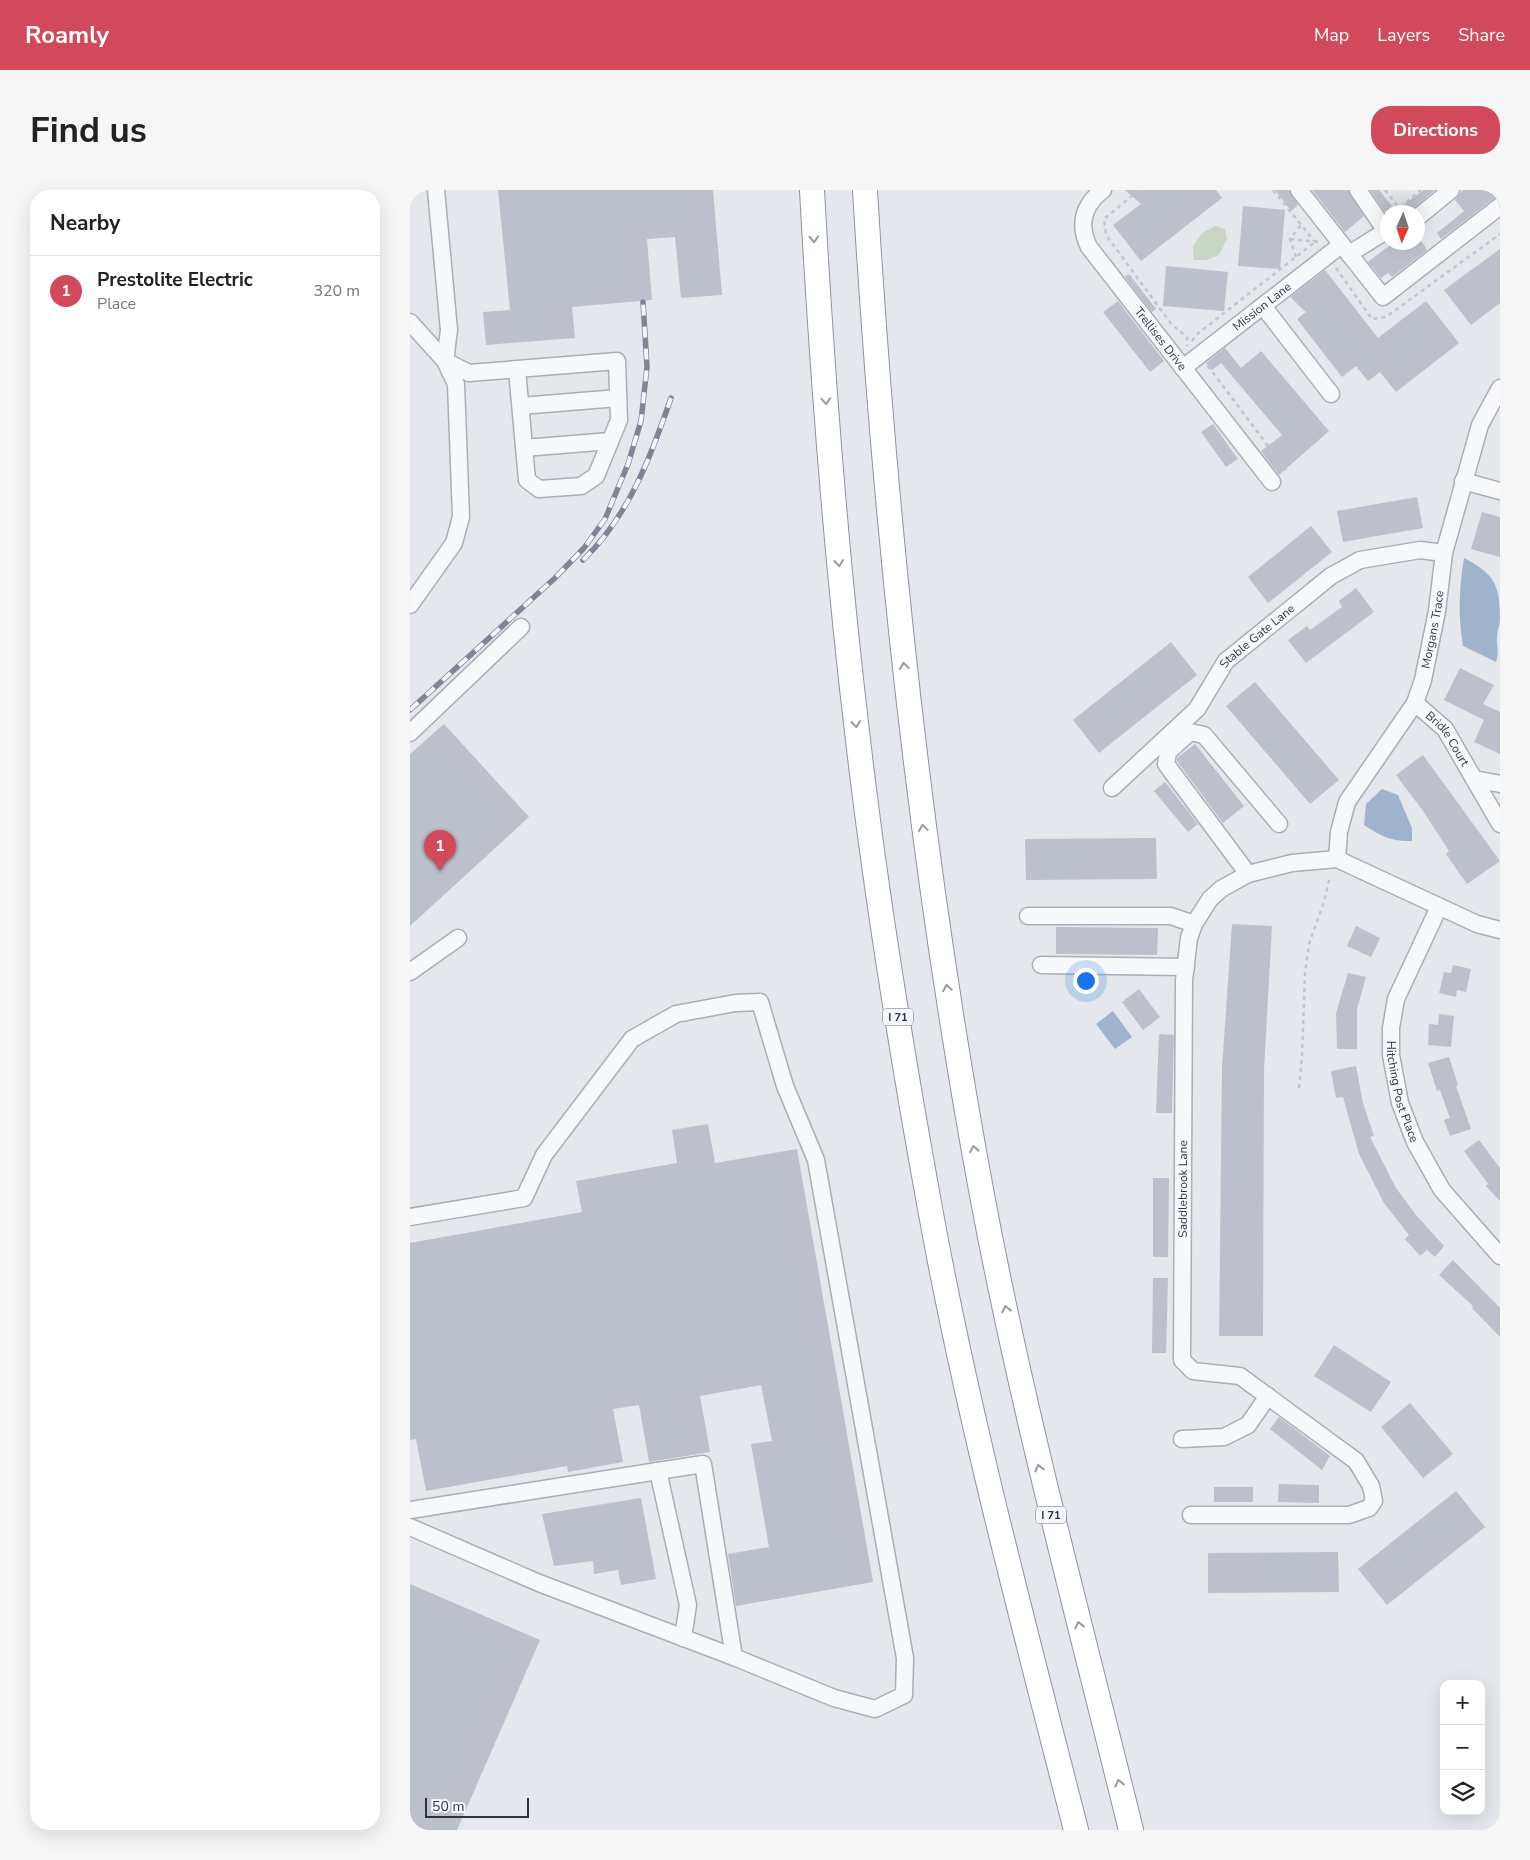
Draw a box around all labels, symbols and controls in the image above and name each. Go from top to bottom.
text: Roamly [25,19,109,51]
text: Map [1314,23,1349,47]
text: Layers [1377,23,1430,47]
text: Share [1458,23,1505,47]
button: Directions [1371,106,1500,154]
text: Find us [30,107,147,154]
north arrow [1380,205,1425,250]
text: Nearby [50,209,120,237]
one-way arrow [809,235,820,243]
text: Prestolite Electric [97,267,253,293]
street label: Mission Lane [1229,279,1295,334]
text: 1 [61,280,71,302]
text: 320 m [313,280,360,302]
text: Place [97,293,136,315]
street label: Trellises Drive [1131,304,1190,374]
one-way arrow [820,397,831,405]
one-way arrow [833,559,844,567]
street label: Morgans Trace [1418,590,1447,670]
street label: Stable Gate Lane [1216,601,1298,671]
one-way arrow [898,662,909,670]
street label: Bridle Court [1422,708,1473,770]
one-way arrow [850,721,861,729]
one-way arrow [918,823,929,831]
pin: 1 [424,830,456,871]
your location [1073,968,1099,994]
one-way arrow [942,984,952,993]
road number: I 71 [883,1009,913,1026]
street label: Hitching Post Place [1383,1041,1422,1145]
street label: Saddlebrook Lane [1175,1140,1191,1238]
one-way arrow [969,1144,980,1152]
one-way arrow [1001,1304,1011,1313]
one-way arrow [1035,1464,1045,1472]
road number: I 71 [1036,1506,1066,1524]
one-way arrow [1074,1621,1085,1630]
map controls [1440,1680,1485,1815]
button: + [1440,1680,1485,1725]
button: − [1440,1725,1485,1770]
button: layers [1440,1770,1485,1815]
one-way arrow [1114,1778,1125,1787]
scale bar [425,1795,529,1818]
text: 50 m [432,1797,464,1816]

